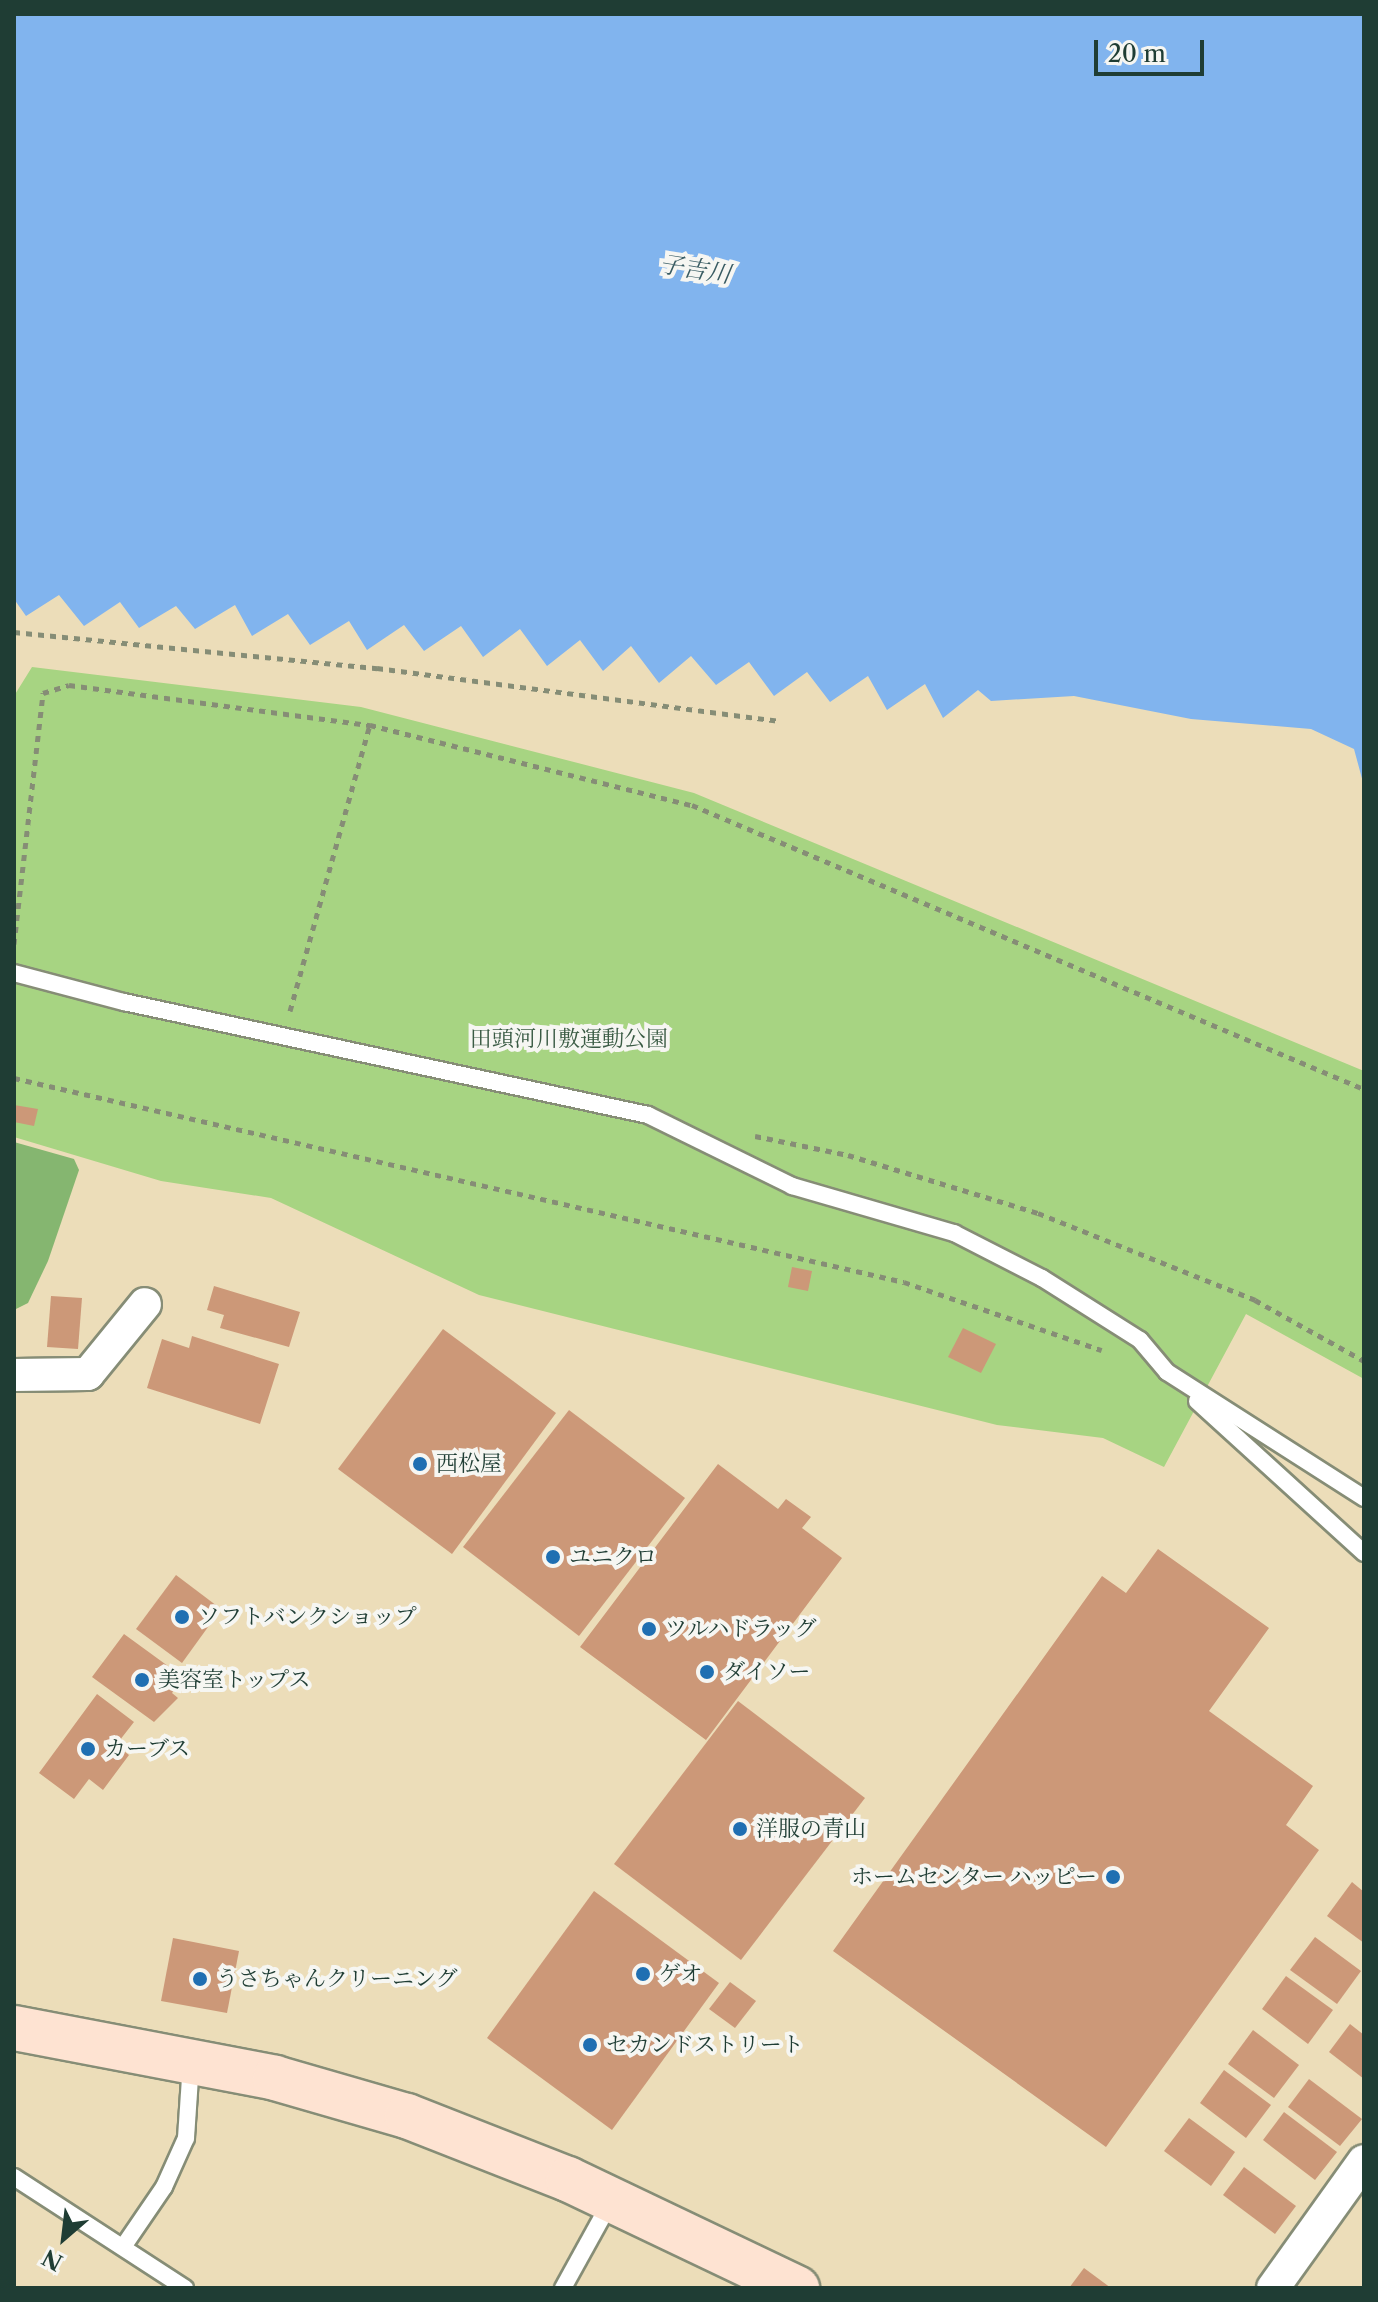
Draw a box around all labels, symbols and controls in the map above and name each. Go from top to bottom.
scale bar [1098,24,1208,74]
text: 20 m [1108,39,1166,68]
water label: 子吉川 [657,249,733,289]
park label: 田頭河川敷運動公園 [470,1026,668,1052]
place label: 西松屋 [436,1451,502,1477]
marker: 西松屋 [411,1455,429,1473]
place label: ユニクロ [569,1544,657,1570]
marker: ユニクロ [544,1548,562,1566]
place label: ソフトバンクショップ [198,1604,418,1630]
marker: ソフトバンクショップ [173,1608,191,1626]
place label: ツルハドラッグ [665,1616,819,1642]
marker: ツルハドラッグ [640,1620,658,1638]
place label: ダイソー [723,1659,811,1685]
marker: ダイソー [698,1663,716,1681]
place label: 美容室トップス [158,1667,312,1693]
marker: 美容室トップス [133,1671,151,1689]
place label: カーブス [104,1736,192,1762]
marker: カーブス [79,1740,97,1758]
place label: 洋服の青山 [756,1816,866,1842]
marker: 洋服の青山 [731,1820,749,1838]
place label: ホームセンター ハッピー [850,1864,1097,1890]
marker: ホームセンター ハッピー [1104,1868,1122,1886]
place label: ゲオ [659,1961,703,1987]
marker: ゲオ [634,1965,652,1983]
place label: うさちゃんクリーニング [216,1966,458,1992]
marker: うさちゃんクリーニング [191,1970,209,1988]
place label: セカンドストリート [606,2032,804,2058]
marker: セカンドストリート [581,2036,599,2054]
north arrow [24,2198,104,2278]
text: N [38,2243,67,2276]

